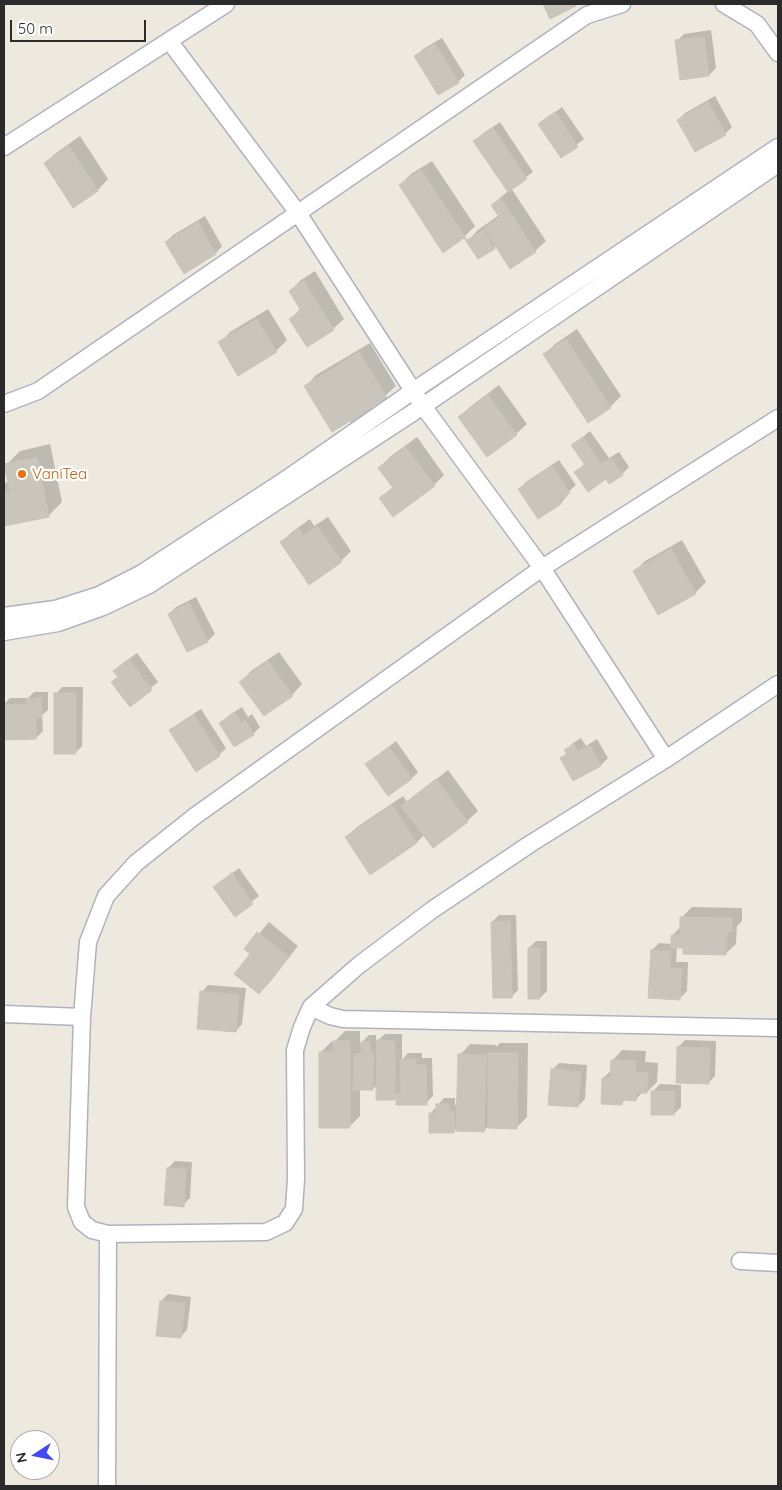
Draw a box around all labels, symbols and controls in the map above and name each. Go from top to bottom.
scale bar [12,10,149,42]
text: 50 m [18,19,53,38]
place label: VaniTea [32,465,87,483]
marker: VaniTea [16,468,28,480]
north arrow [10,1430,60,1480]
text: N [11,1451,31,1464]

